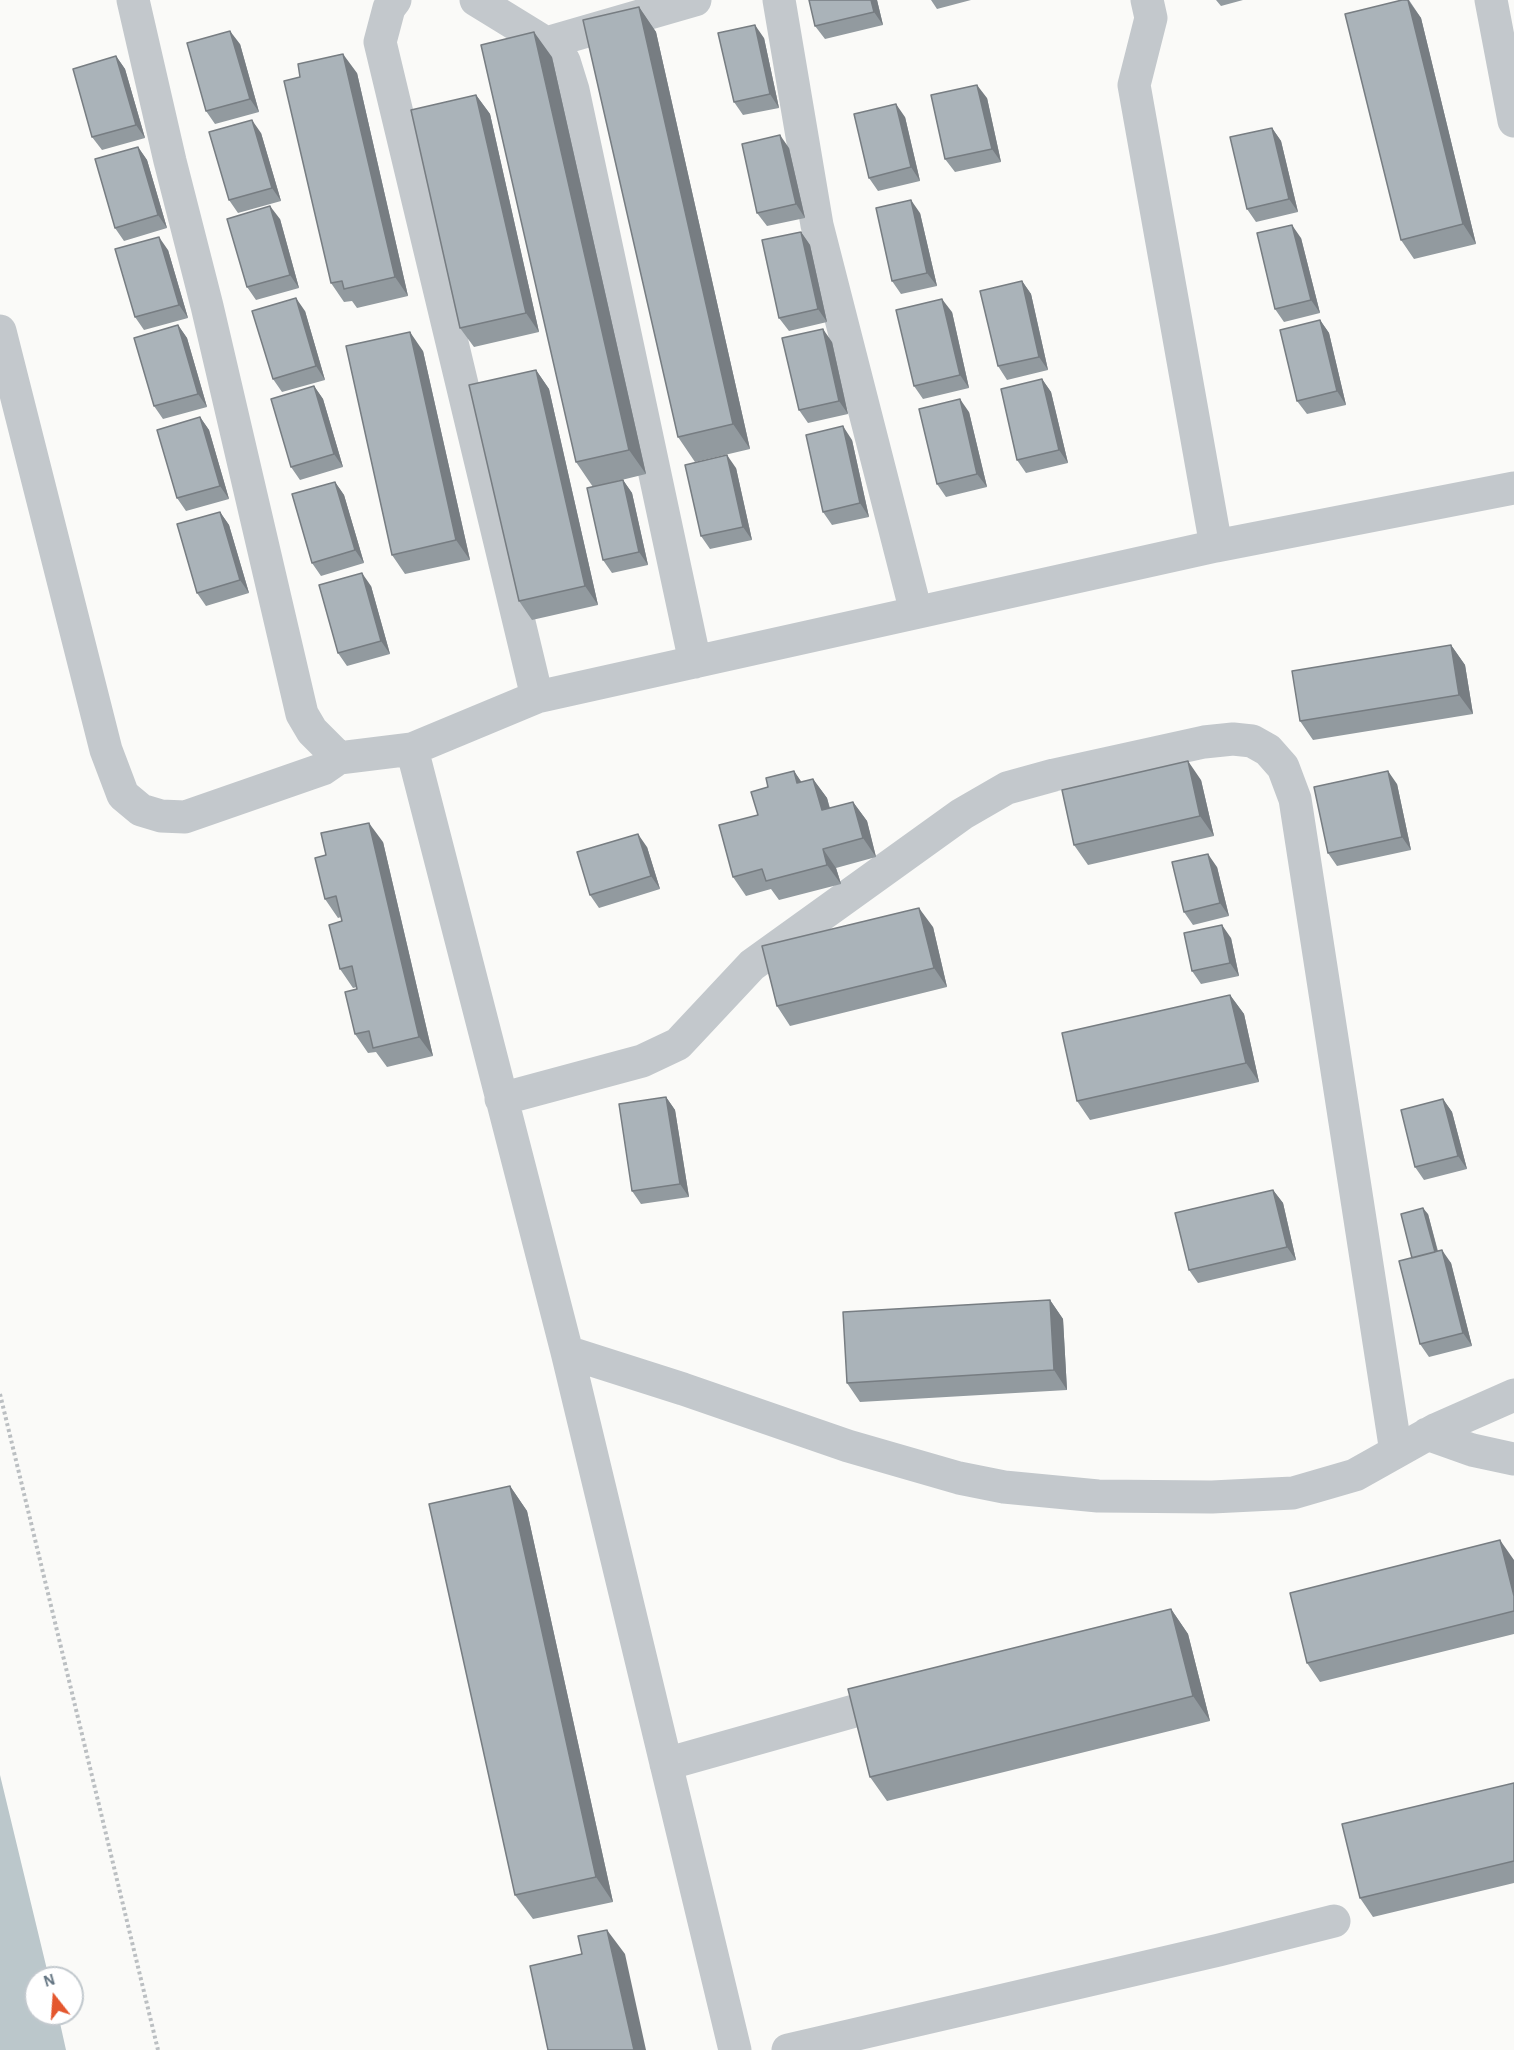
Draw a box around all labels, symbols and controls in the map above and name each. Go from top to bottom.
north arrow [24,1966,84,2026]
text: N [42,1971,57,1990]

